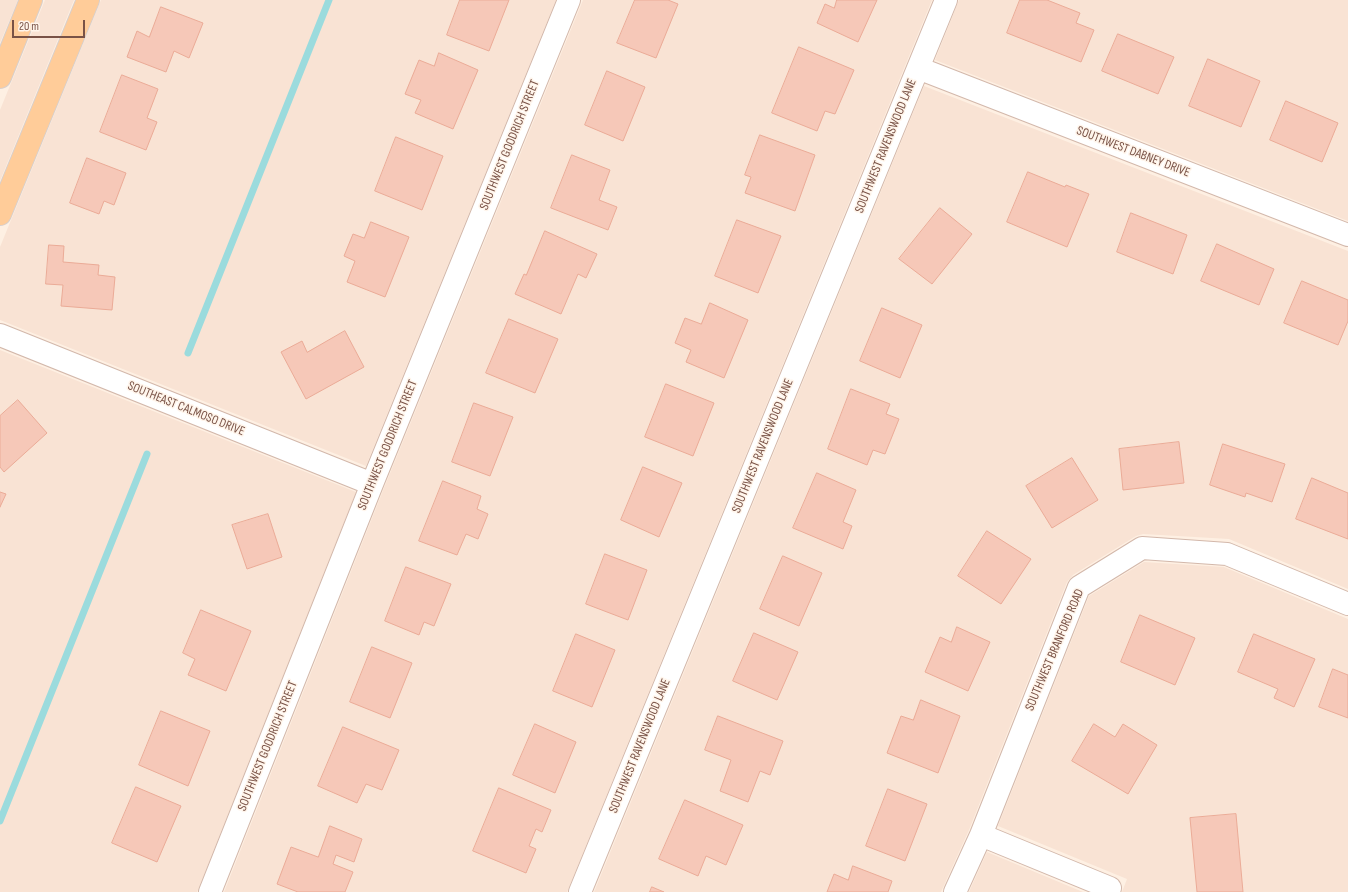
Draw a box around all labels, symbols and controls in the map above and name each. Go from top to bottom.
scale bar [14,12,87,38]
text: 20 m [19,19,39,34]
street label: SOUTHWEST RAVENSWOOD LANE [852,77,920,215]
street label: SOUTHWEST GOODRICH STREET [477,78,543,212]
street label: SOUTHWEST DABNEY DRIVE [1074,123,1192,181]
street label: SOUTHWEST RAVENSWOOD LANE [729,377,797,515]
street label: SOUTHEAST CALMOSO DRIVE [125,378,247,440]
street label: SOUTHWEST GOODRICH STREET [355,378,421,512]
street label: SOUTHWEST BRANFORD ROAD [1022,587,1088,713]
street label: SOUTHWEST RAVENSWOOD LANE [606,677,674,815]
street label: SOUTHWEST GOODRICH STREET [235,679,301,813]

